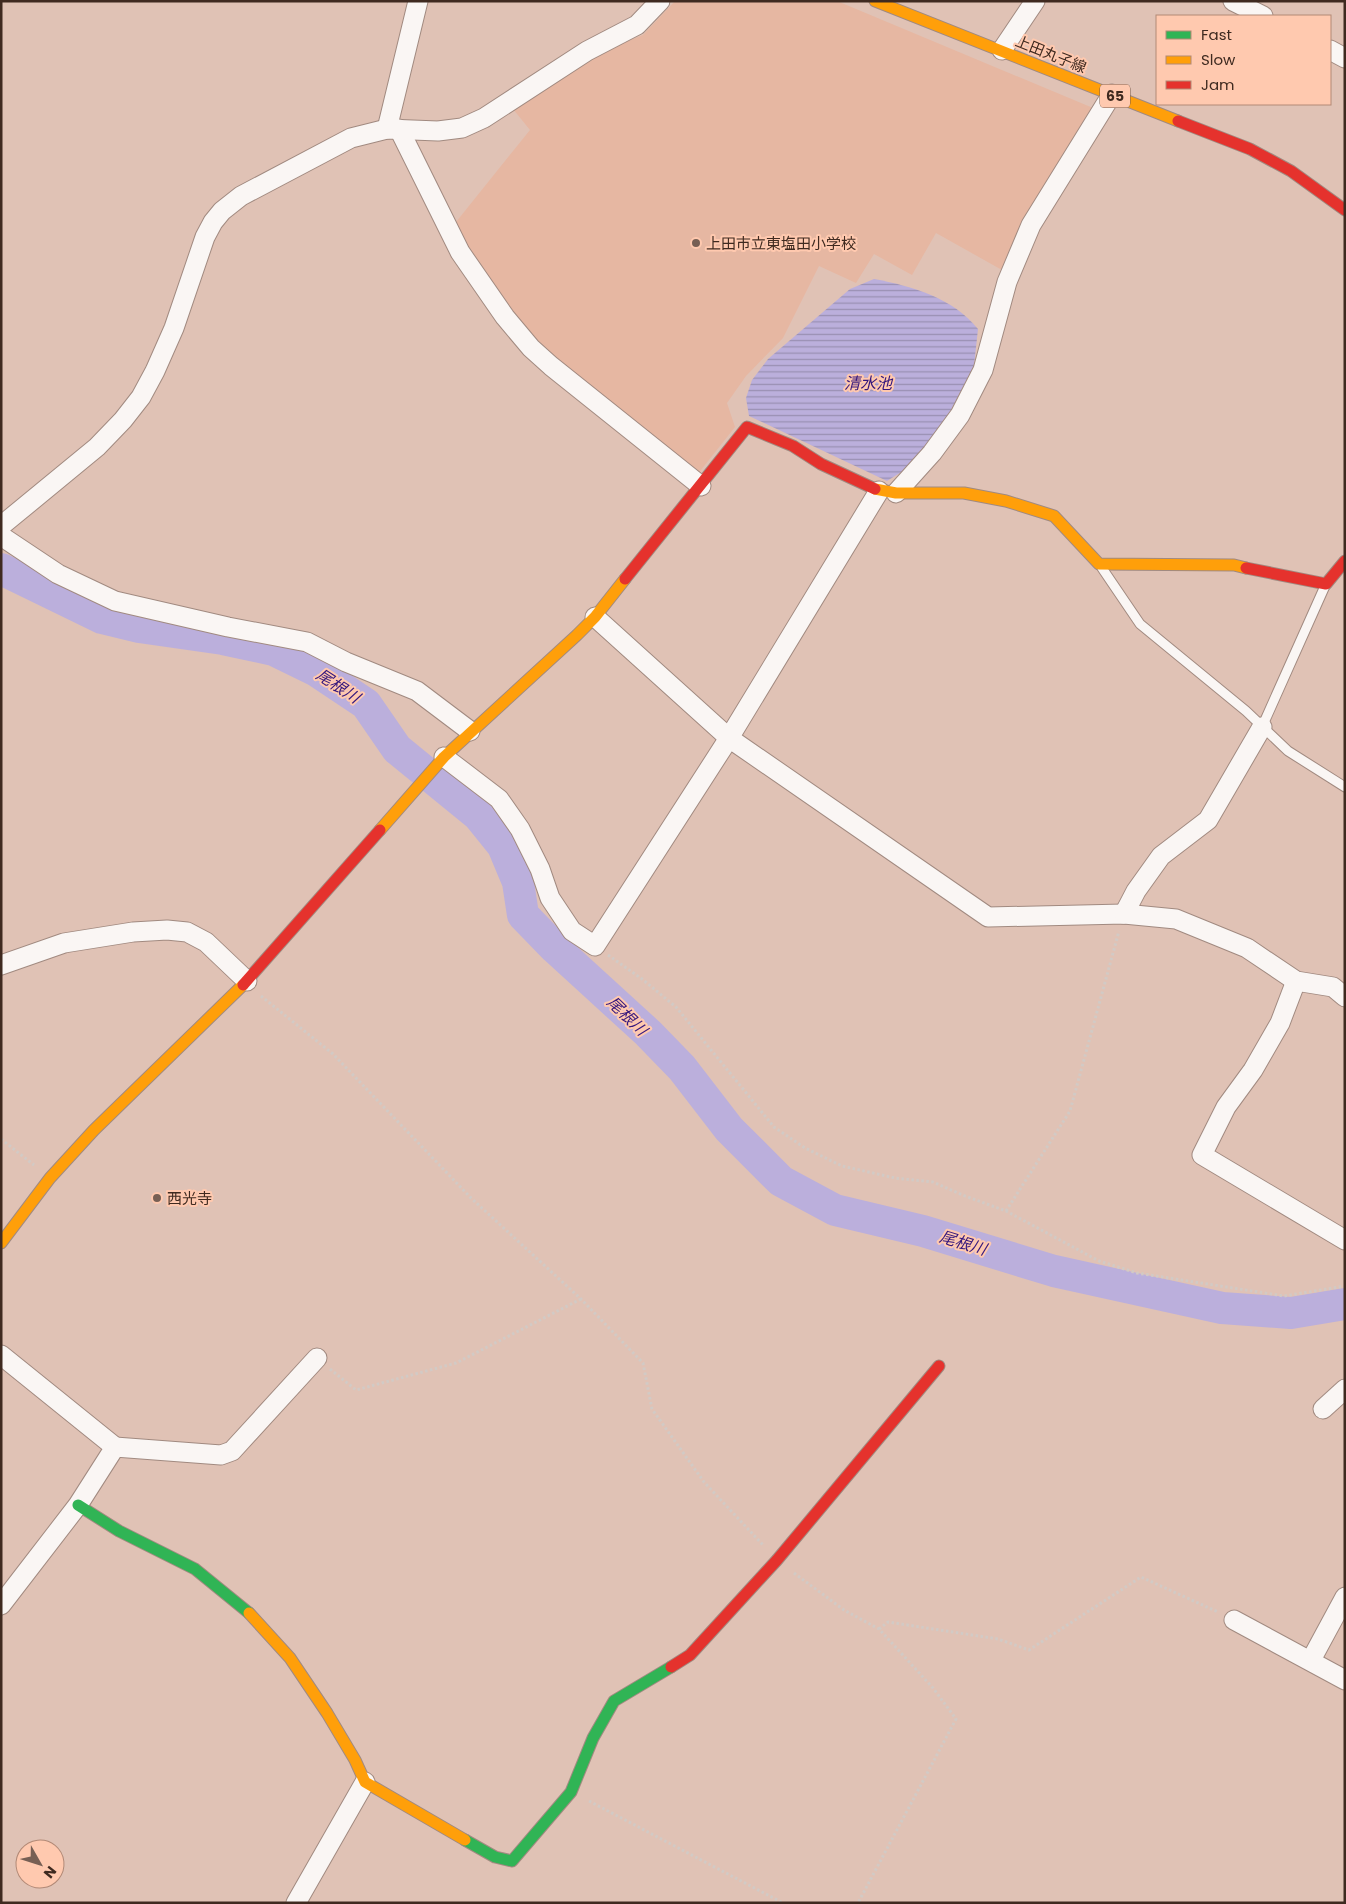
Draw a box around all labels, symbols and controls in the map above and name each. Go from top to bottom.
legend [1156,15,1331,105]
text: Fast [1201,24,1232,45]
street label: 上田丸子線 [1012,30,1090,78]
text: Slow [1201,49,1236,70]
text: Jam [1201,74,1235,95]
road number: 65 [1100,84,1130,108]
place label: 上田市立東塩田小学校 [706,233,856,254]
marker: 上田市立東塩田小学校 [690,237,702,249]
water label: 清水池 [844,372,894,395]
water label: 尾根川 [312,663,366,710]
water label: 尾根川 [602,991,654,1042]
place label: 西光寺 [167,1188,212,1209]
marker: 西光寺 [151,1192,163,1204]
water label: 尾根川 [937,1225,991,1262]
north arrow [15,1839,65,1889]
text: N [39,1862,61,1883]

